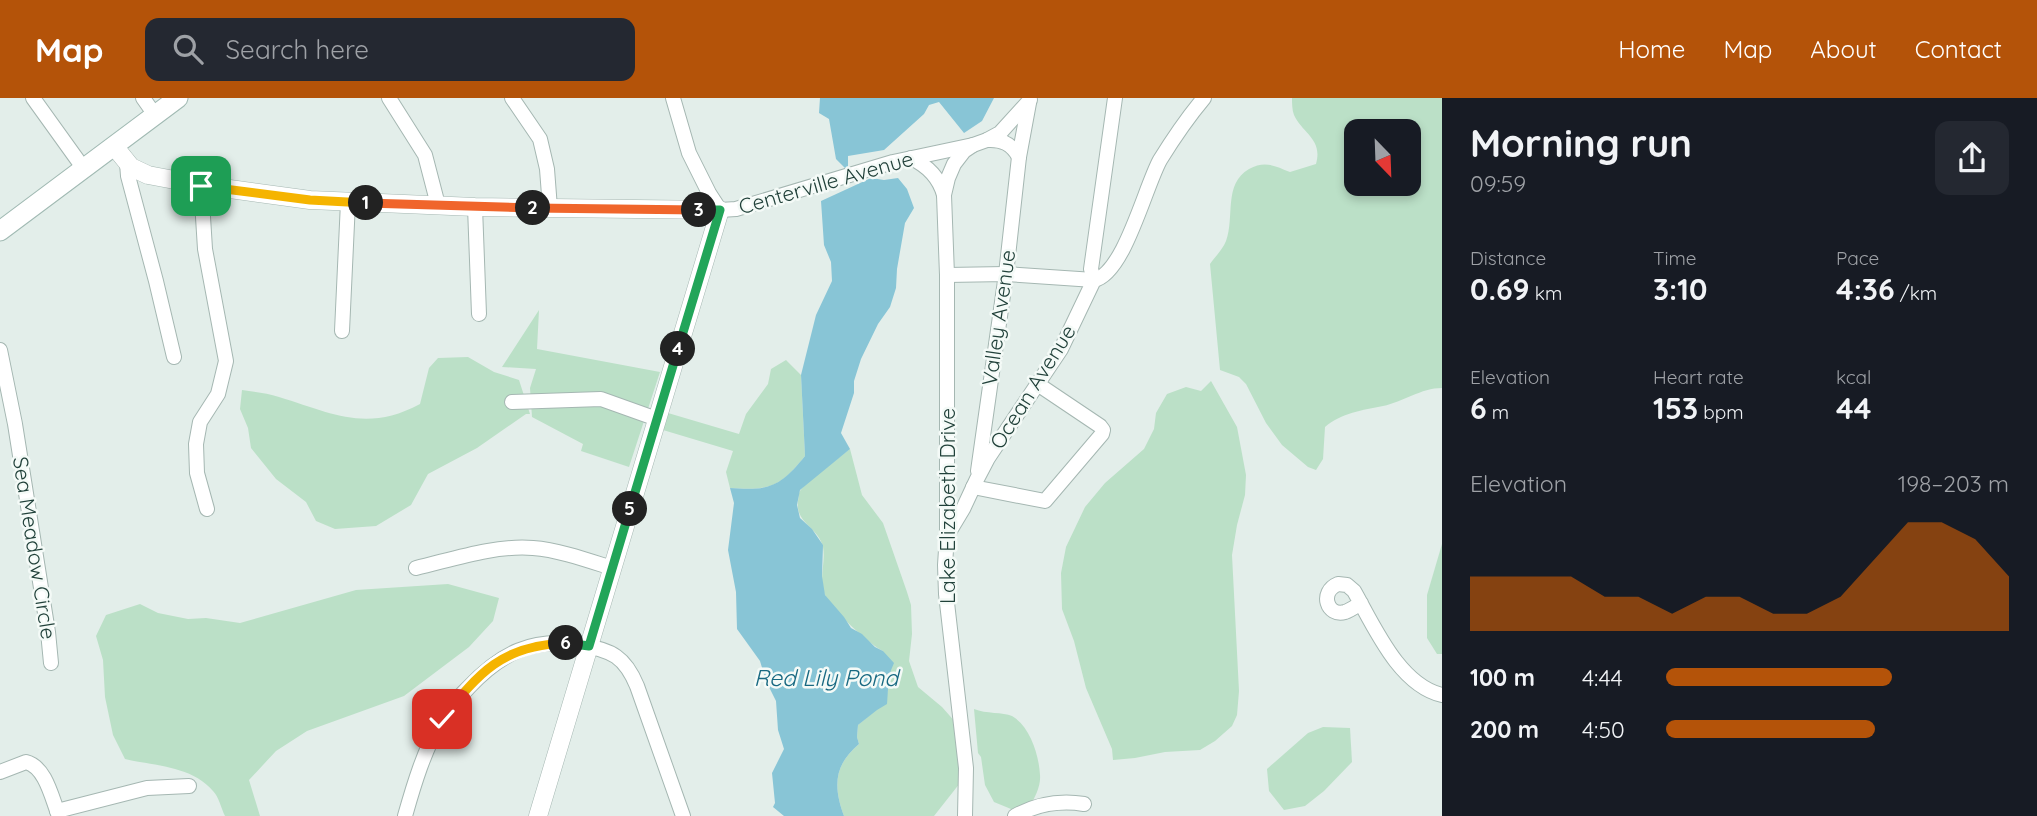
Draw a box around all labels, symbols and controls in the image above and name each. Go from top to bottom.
search box [145,18,635,81]
text: Map [35,29,103,70]
icon: search [169,30,207,68]
text: Search here [225,33,369,66]
text: Home [1618,34,1685,64]
text: Map [1723,34,1772,64]
text: About [1810,34,1877,64]
text: Contact [1915,34,2002,64]
north arrow [1344,119,1421,196]
map controls [1344,119,1421,196]
text: Morning run [1470,119,1692,167]
button: share [1935,121,2009,195]
street label: Centerville Avenue [736,145,916,219]
pin [171,156,231,216]
icon: arrive [182,167,220,205]
text: 09:59 [1470,169,1526,198]
pin: 1 [348,186,384,220]
text: 1 [362,190,369,214]
pin: 2 [516,190,550,226]
pin: 3 [682,192,716,228]
text: 2 [527,195,538,219]
text: 3 [693,197,704,221]
text: Distance [1470,246,1546,270]
text: Time [1653,246,1697,270]
text: Pace [1836,246,1879,270]
street label: Valley Avenue [976,248,1020,388]
text: 0.69 [1470,270,1530,308]
text: 3:10 [1653,270,1707,308]
text: 4:36 [1836,270,1895,308]
text: km [1530,281,1562,305]
text: /km [1895,281,1937,305]
street label: Ocean Avenue [984,320,1081,453]
pin: 4 [660,331,696,366]
text: 4 [672,336,683,360]
text: Elevation [1470,365,1550,389]
text: Heart rate [1653,365,1744,389]
text: kcal [1836,365,1871,389]
text: 6 [1470,389,1487,427]
text: 153 [1653,389,1698,427]
text: 44 [1836,389,1871,427]
text: m [1487,400,1509,424]
text: bpm [1698,400,1744,424]
street label: Lake Elizabeth Drive [934,408,960,604]
street label: Sea Meadow Circle [8,455,62,641]
text: Elevation [1470,469,1567,498]
text: 198–203 m [1898,469,2009,498]
pin: 5 [612,492,648,526]
text: 5 [624,496,635,520]
pin: 6 [548,626,584,660]
text: 6 [560,630,571,654]
water label: Red Lily Pond [754,663,901,692]
text: 100 m [1470,663,1535,692]
text: 4:44 [1582,663,1623,692]
pin [412,689,472,749]
icon: check [423,700,461,738]
text: 200 m [1470,715,1539,744]
text: 4:50 [1582,715,1625,744]

